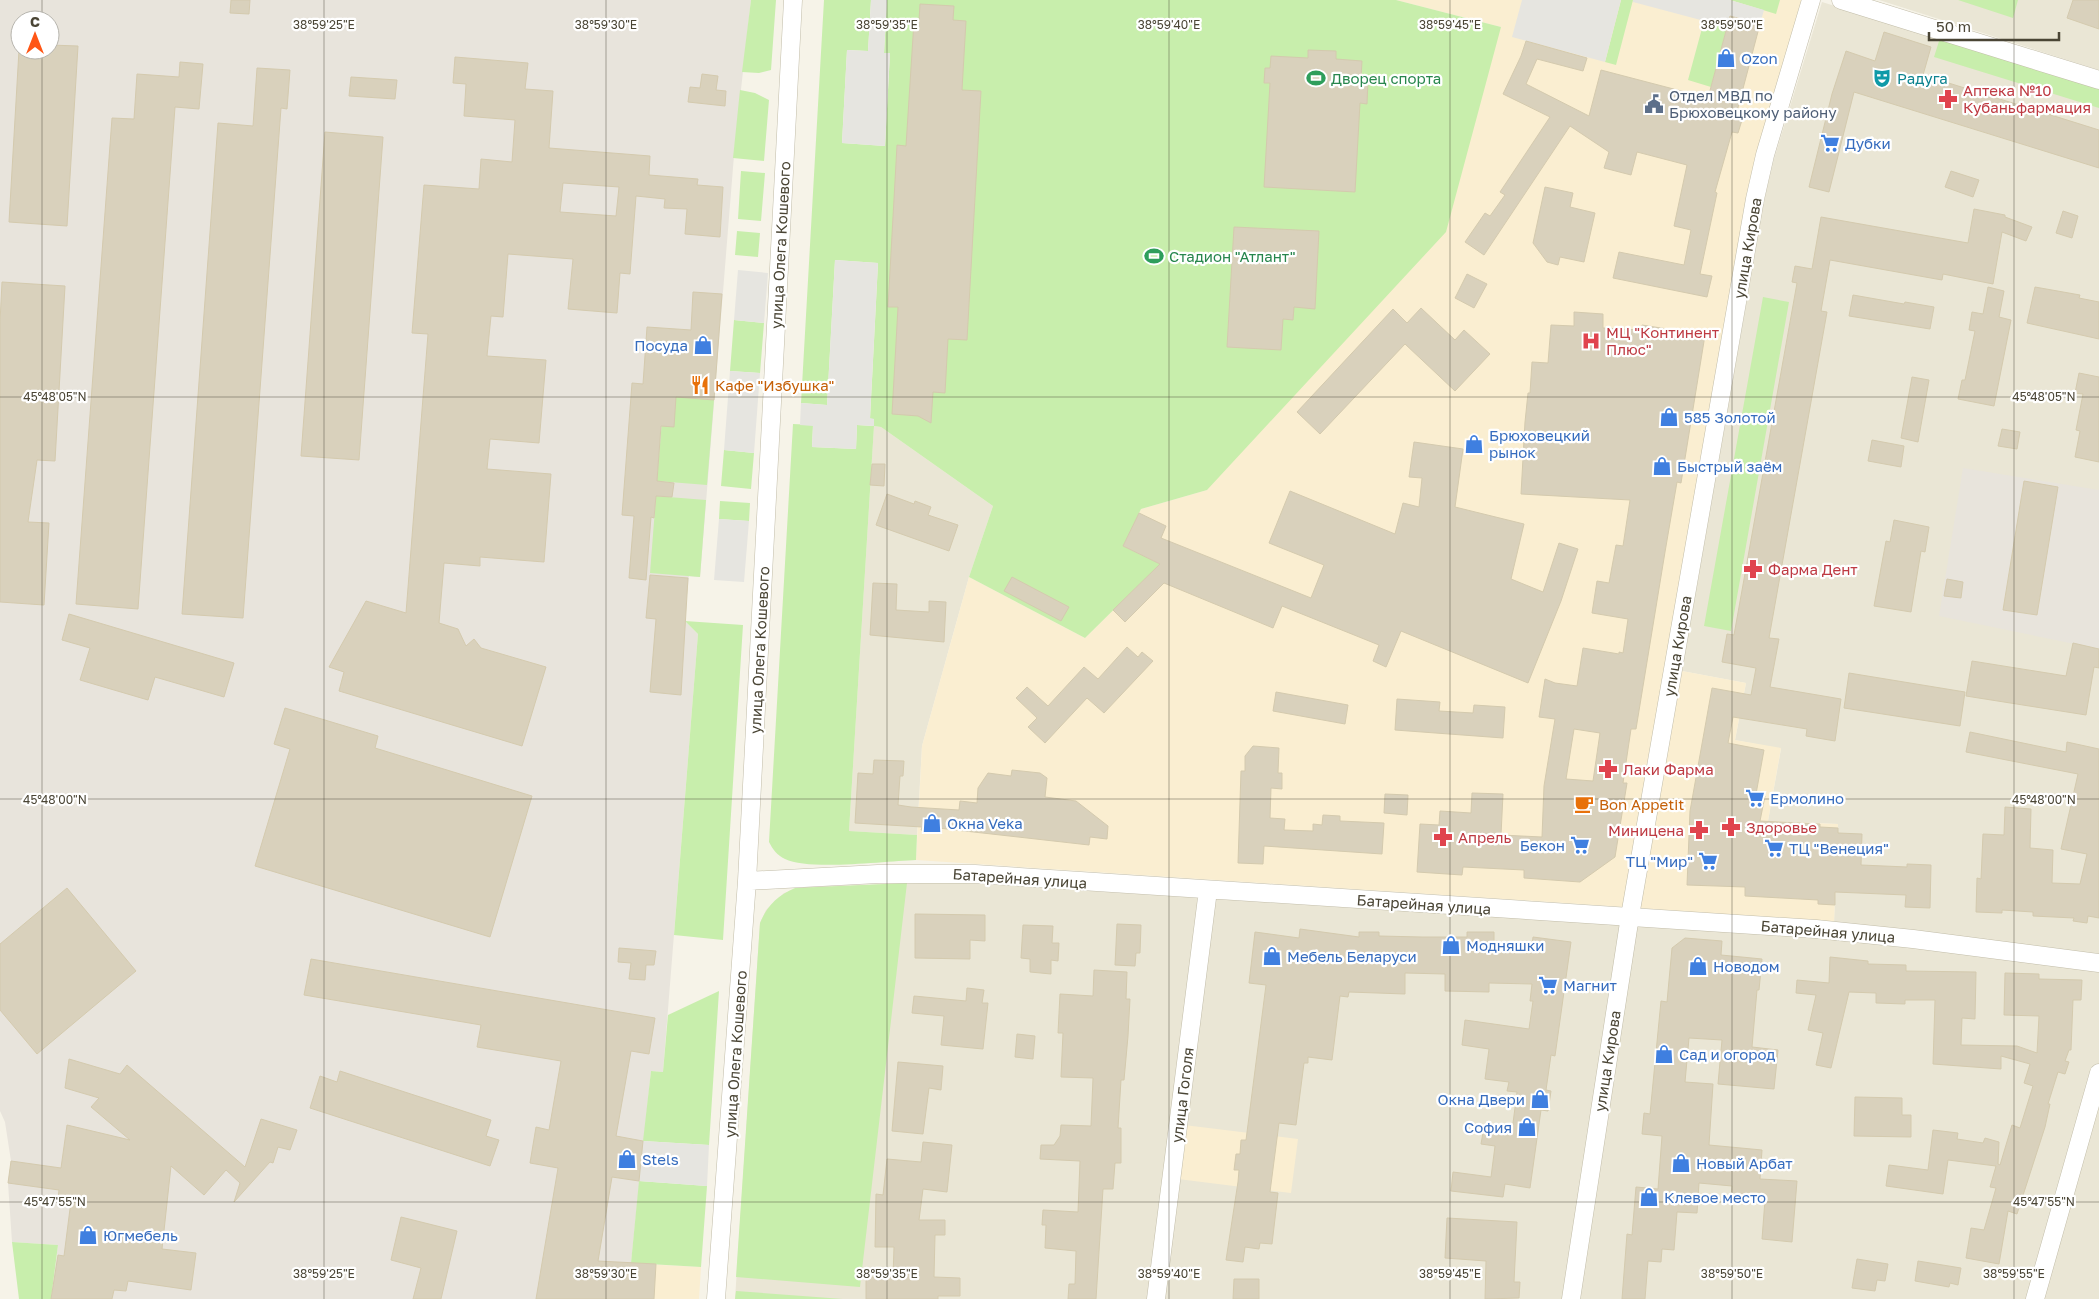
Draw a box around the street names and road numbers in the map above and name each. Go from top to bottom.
street label: улица Олега Кошевого [767,161,793,329]
street label: улица Кирова [1729,196,1765,300]
street label: улица Олега Кошевого [746,566,772,734]
street label: улица Кирова [1659,594,1695,698]
street label: Батарейная улица [952,864,1088,892]
street label: Батарейная улица [1356,890,1492,918]
street label: Батарейная улица [1760,916,1896,946]
street label: улица Олега Кошевого [720,970,750,1138]
street label: улица Кирова [1590,1009,1624,1113]
street label: улица Гоголя [1167,1046,1197,1144]

